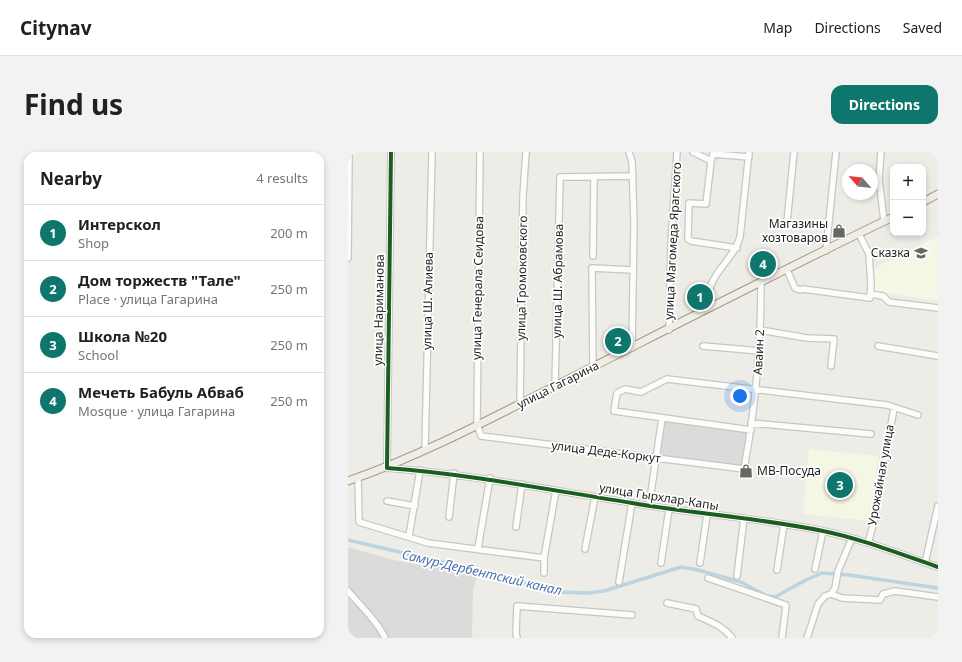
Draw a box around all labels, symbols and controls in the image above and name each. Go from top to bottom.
text: Citynav [20,15,92,41]
text: Map [763,18,792,37]
text: Directions [814,18,881,37]
text: Saved [903,18,942,37]
text: Find us [24,85,123,123]
button: Directions [831,85,938,124]
street label: улица Магомеда Ярагского [660,162,685,320]
north arrow [842,164,878,200]
map controls [890,164,926,236]
button: + [890,164,926,200]
text: Nearby [40,167,102,190]
text: 4 results [256,169,308,187]
button: − [890,200,926,236]
text: Интерскол [78,214,161,234]
street label: улица Громоковского [512,215,531,341]
place label: Магазины хозтоваров [762,215,828,246]
street label: улица Генерала Сеидова [468,216,487,360]
shop icon: Магазины хозтоваров [831,223,847,239]
text: 1 [49,224,57,242]
text: 200 m [270,224,308,242]
street label: улица Ш. Абрамова [548,224,567,338]
text: Shop [78,234,109,252]
place label: Сказка [871,244,910,261]
school or university icon: Сказка [913,245,929,261]
pin: 4 [750,249,776,279]
street label: улица Ш. Алиева [418,252,437,350]
street label: улица Нариманова [369,254,388,366]
text: Дом торжеств "Тале" [78,270,241,290]
text: 2 [49,280,57,298]
text: 250 m [270,280,308,298]
pin: 1 [687,282,713,312]
text: Place · улица Гагарина [78,290,218,308]
text: Школа №20 [78,326,167,346]
pin: 2 [605,326,631,356]
street label: Аваин 2 [749,328,768,375]
text: 3 [49,336,57,354]
text: 250 m [270,336,308,354]
text: School [78,346,119,364]
street label: улица Гагарина [514,357,602,413]
text: Мечеть Бабуль Абваб [78,382,244,402]
your location [730,386,750,406]
text: 4 [49,392,57,410]
text: 250 m [270,392,308,410]
text: Mosque · улица Гагарина [78,402,235,420]
street label: Урожайная улица [863,423,898,527]
street label: улица Деде-Коркут [550,436,662,467]
place label: МВ-Посуда [757,462,821,479]
shop icon: МВ-Посуда [738,463,754,479]
pin: 3 [827,470,853,500]
street label: улица Гырхлар-Капы [598,479,720,514]
water label: Самур-Дербентский канал [400,545,564,599]

